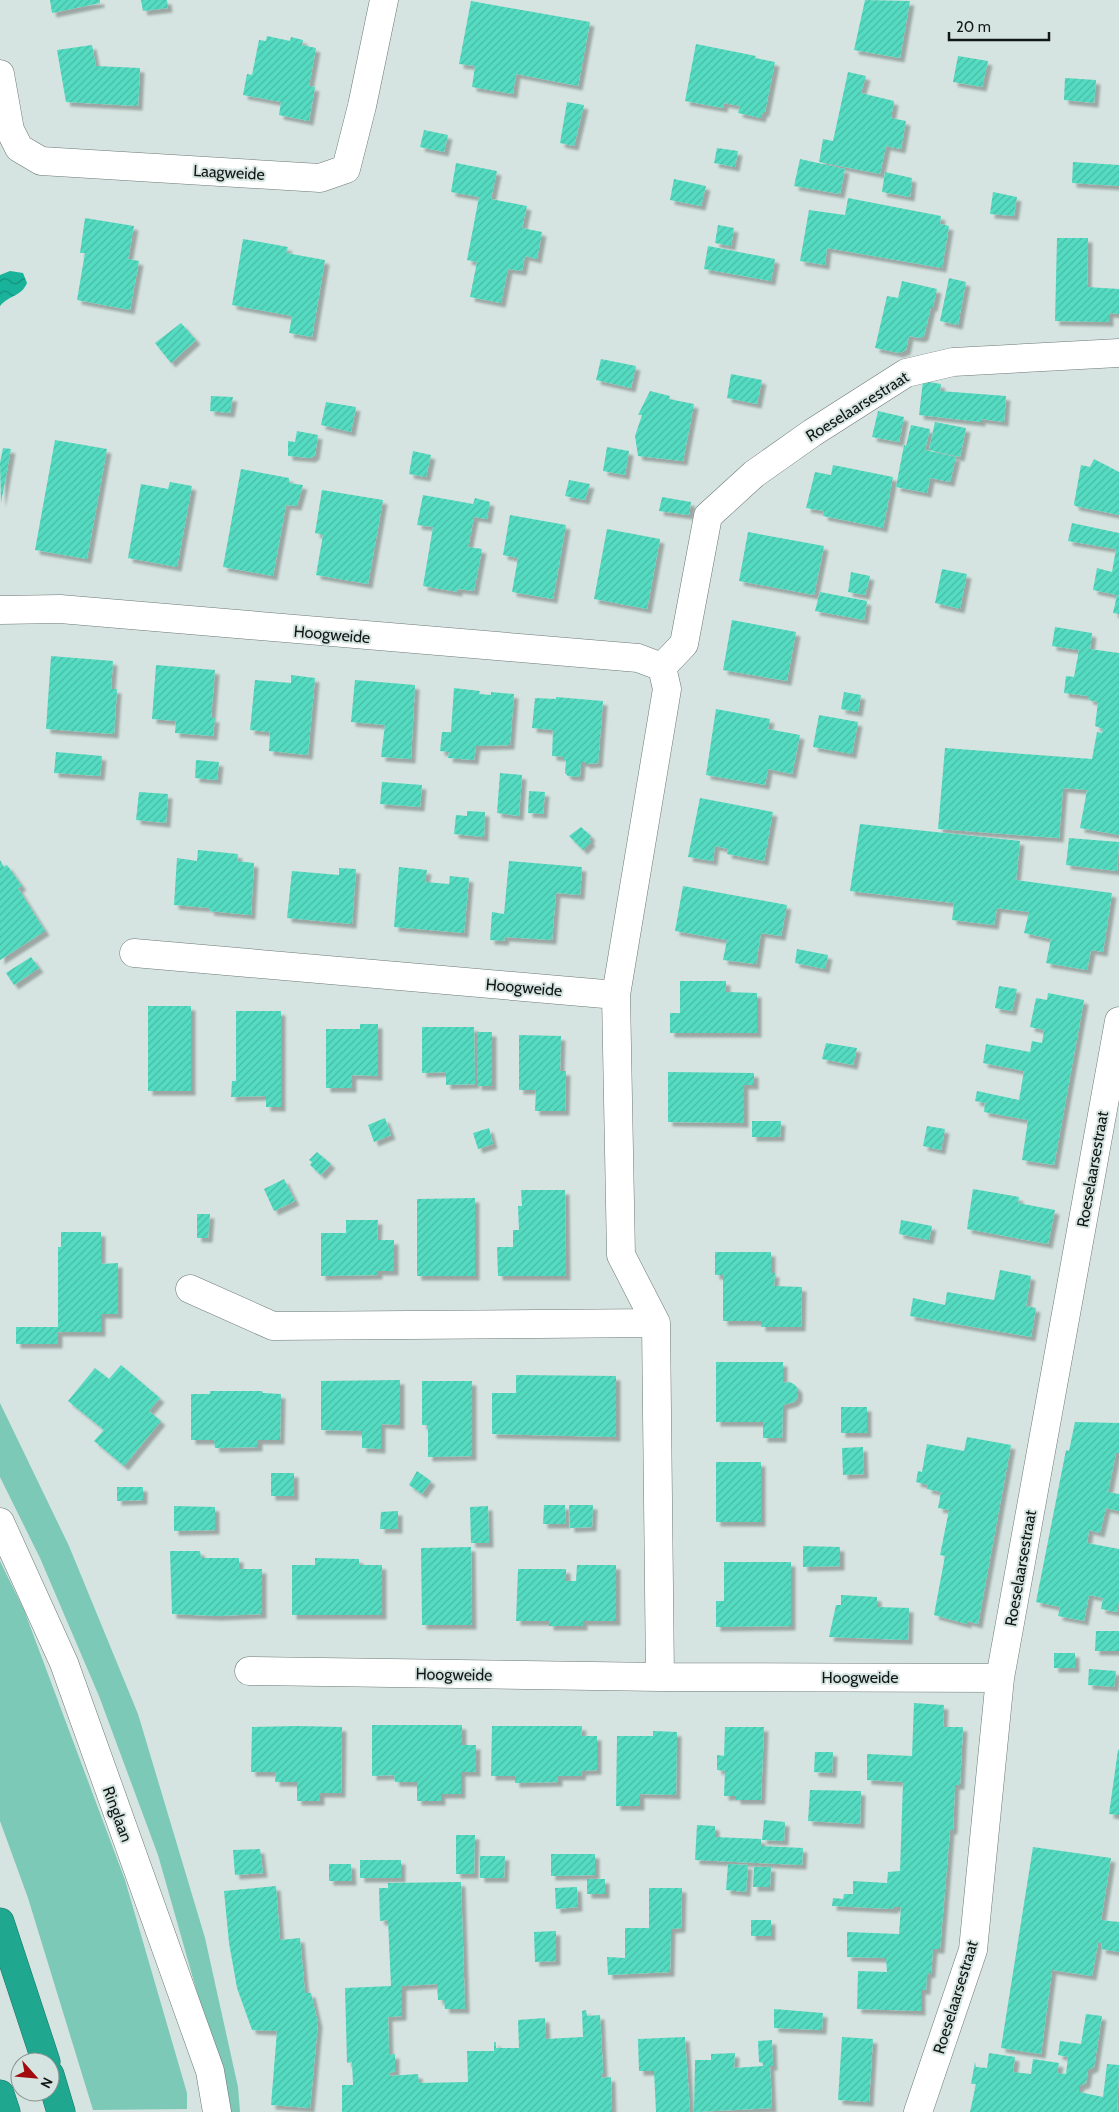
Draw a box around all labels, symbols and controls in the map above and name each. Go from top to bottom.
scale bar [949,10,1049,42]
text: 20 m [956,18,991,36]
street label: Laagweide [193,161,265,184]
street label: Roeselaarsestraat [802,367,913,446]
street label: Hoogweide [293,622,371,647]
street label: Hoogweide [485,975,563,1000]
street label: Roeselaarsestraat [1073,1109,1112,1229]
street label: Roeselaarsestraat [1001,1508,1040,1628]
street label: Hoogweide [415,1664,493,1685]
street label: Hoogweide [822,1668,898,1687]
street label: Ringlaan [99,1784,136,1845]
street label: Roeselaarsestraat [929,1938,982,2056]
north arrow [10,2052,60,2102]
text: N [36,2074,57,2091]

